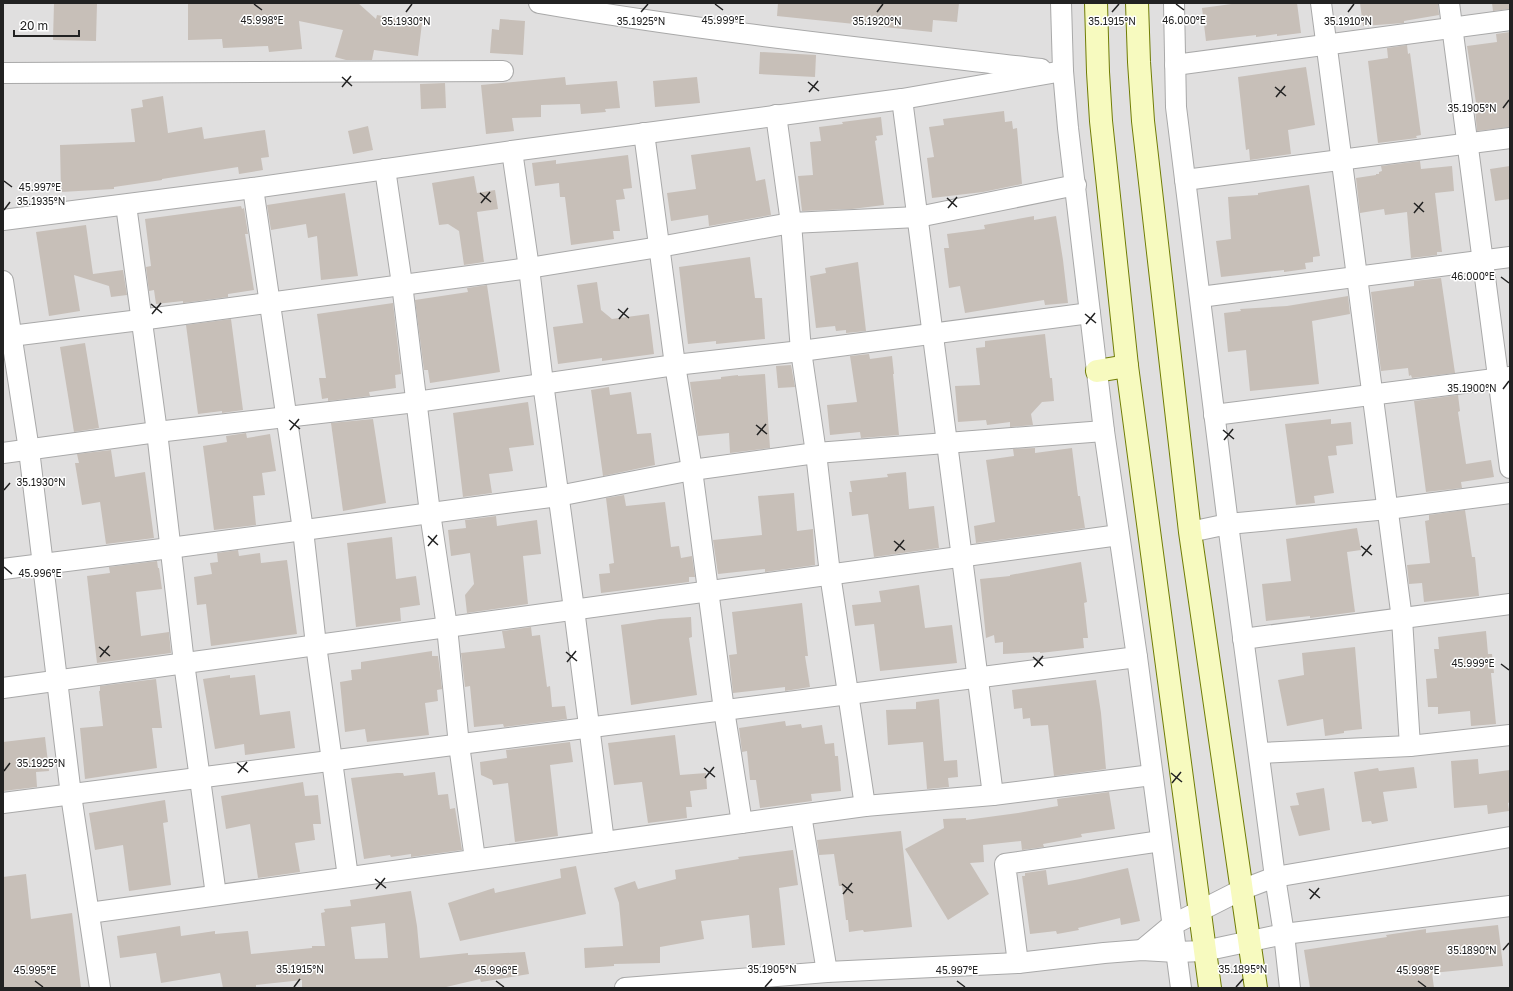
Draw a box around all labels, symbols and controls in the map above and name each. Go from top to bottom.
scale bar [14,12,79,38]
text: 45.998°E [240,14,284,26]
text: 45.999°E [701,14,745,26]
text: 46.000°E [1162,14,1206,26]
text: 35.1930°N [381,15,431,27]
text: 35.1925°N [617,15,665,27]
text: 35.1920°N [852,15,902,27]
text: 35.1915°N [1088,15,1136,27]
text: 35.1910°N [1324,15,1372,27]
text: 20 m [20,18,48,33]
text: 35.1905°N [1447,102,1497,114]
text: 45.997°E [19,181,61,193]
text: 35.1935°N [17,195,65,207]
text: 46.000°E [1451,270,1495,282]
text: 35.1900°N [1447,382,1497,394]
text: 35.1930°N [16,476,66,488]
text: 45.996°E [18,567,62,579]
text: 45.999°E [1451,657,1495,669]
text: 35.1925°N [17,757,65,769]
text: 35.1890°N [1447,944,1497,956]
text: 35.1915°N [276,963,324,975]
text: 35.1905°N [747,963,797,975]
text: 35.1895°N [1219,963,1267,975]
text: 45.995°E [14,964,56,976]
text: 45.996°E [474,964,518,976]
text: 45.997°E [936,964,978,976]
text: 45.998°E [1396,964,1440,976]

